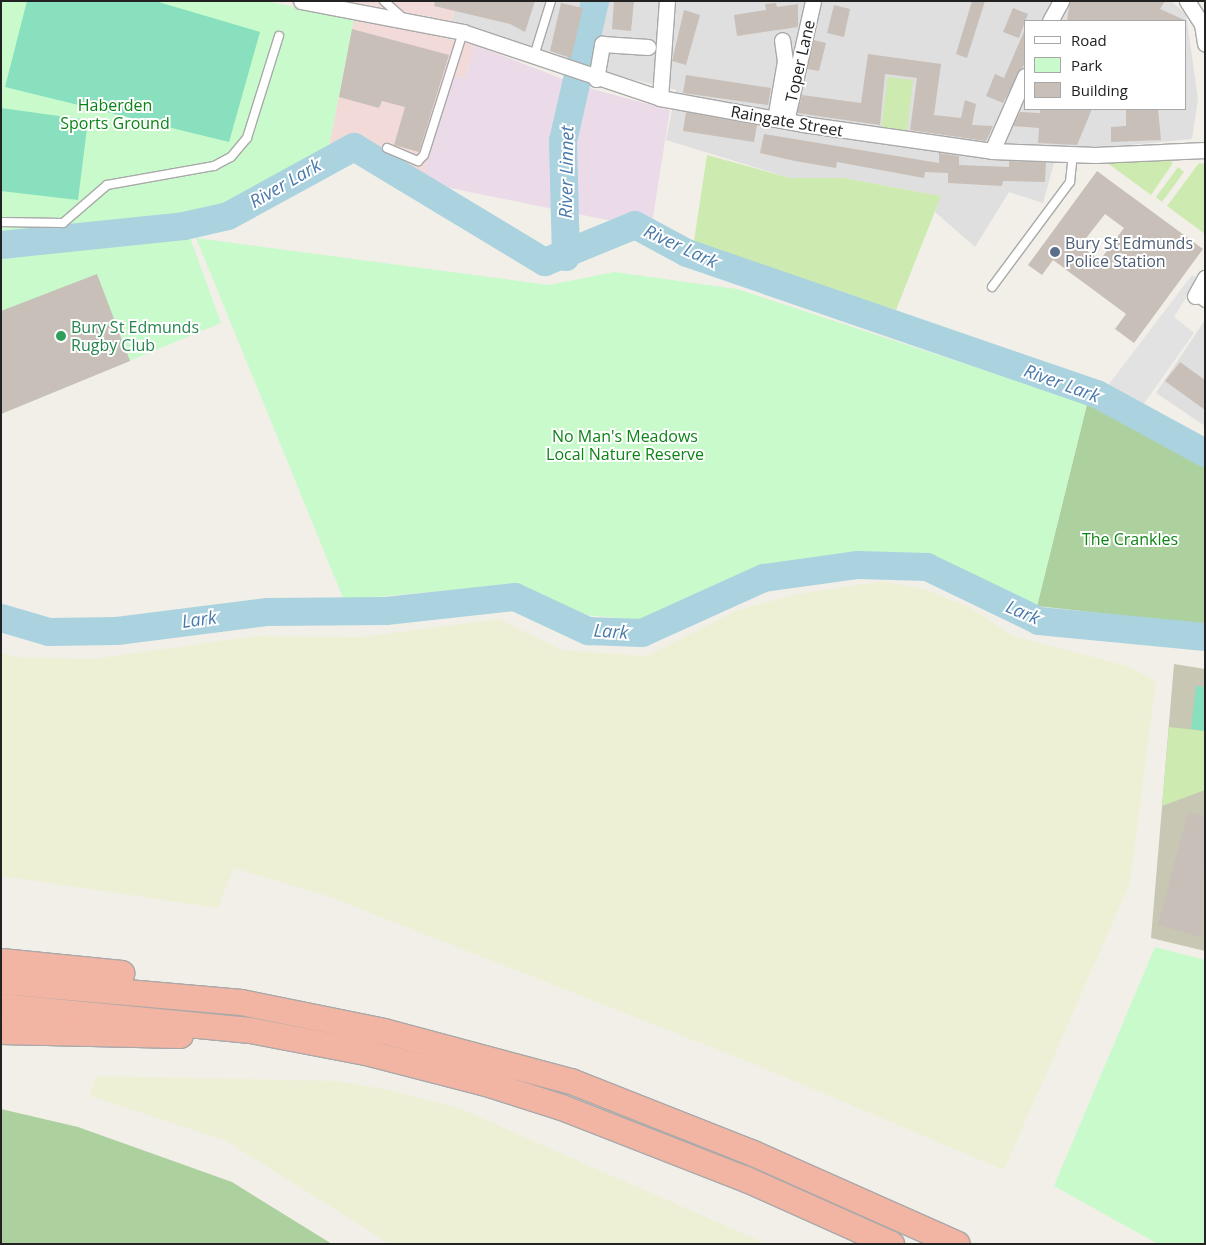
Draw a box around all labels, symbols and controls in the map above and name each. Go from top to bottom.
street label: Toper Lane [781,18,819,104]
legend [1024,20,1186,110]
text: Road [1071,30,1107,50]
text: Park [1071,55,1102,75]
text: Building [1071,80,1128,100]
park label: Haberden Sports Ground [60,95,170,133]
street label: Raingate Street [729,102,845,140]
water label: River Linnet [554,125,578,219]
water label: River Lark [246,154,324,212]
water label: River Lark [641,220,721,272]
place label: Bury St Edmunds Police Station [1065,233,1193,271]
marker: Bury St Edmunds Police Station [1049,246,1061,258]
place label: Bury St Edmunds Rugby Club [71,317,199,355]
marker: Bury St Edmunds Rugby Club [55,330,67,342]
water label: River Lark [1021,359,1103,407]
park label: No Man's Meadows Local Nature Reserve [546,426,704,464]
park label: The Crankles [1082,529,1178,549]
water label: Lark [1003,595,1043,629]
water label: Lark [180,606,218,632]
water label: Lark [593,619,629,643]

